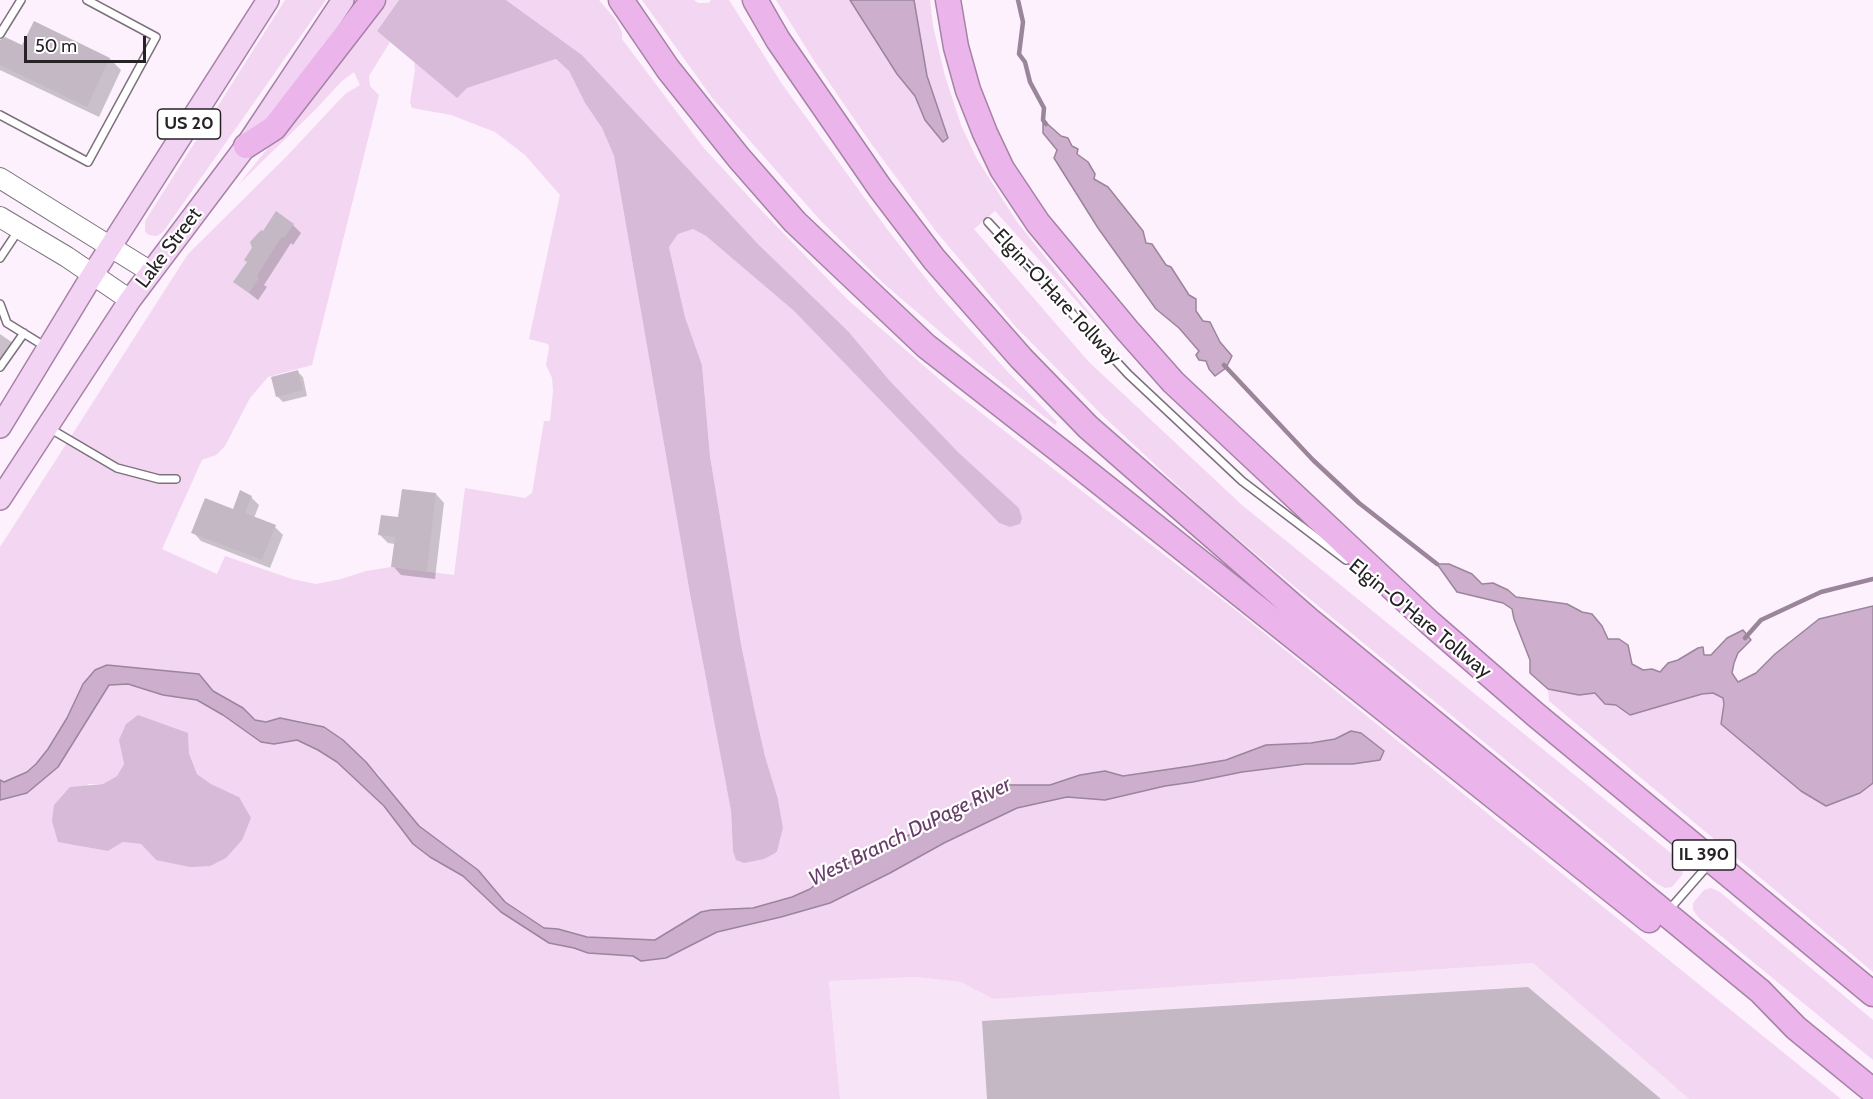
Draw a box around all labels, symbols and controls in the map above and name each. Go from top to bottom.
scale bar [27,24,148,62]
text: 50 m [35,35,77,57]
road number: US 20 [158,109,220,139]
street label: Lake Street [131,203,207,293]
street label: Elgin-O'Hare Tollway [988,224,1126,370]
street label: Elgin-O'Hare Tollway [1344,554,1496,684]
water label: West Branch DuPage River [805,772,1015,892]
road number: IL 390 [1672,840,1736,870]

